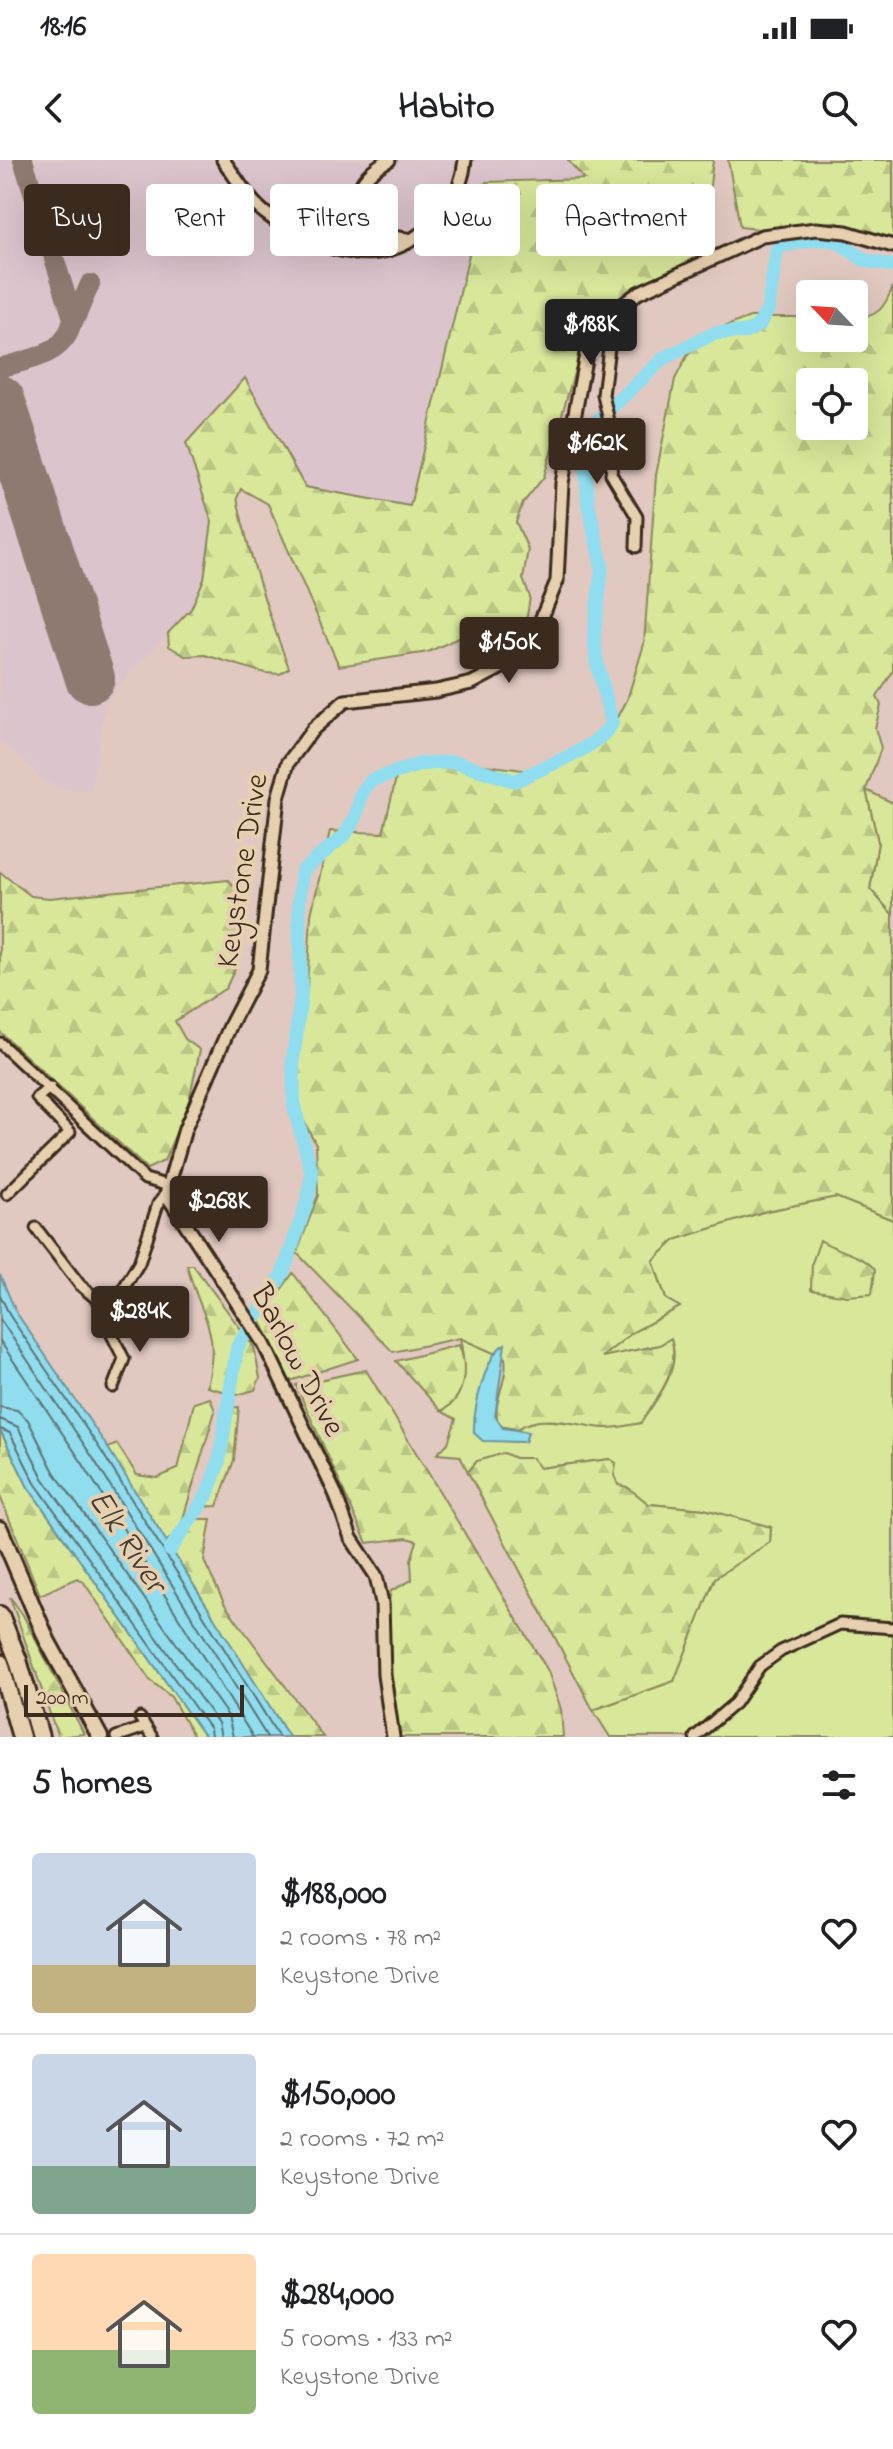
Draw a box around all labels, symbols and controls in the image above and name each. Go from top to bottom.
text: 18:16 [40,6,86,50]
text: Habito [398,82,495,135]
icon: back [32,86,76,130]
icon: search [817,86,861,130]
chip: Buy [24,184,130,256]
chip: Rent [146,184,254,256]
chip: Filters [270,184,398,256]
chip: New [414,184,520,256]
chip: Apartment [536,184,715,256]
north arrow [796,280,868,352]
map controls [796,280,868,440]
pin: $188K [535,299,647,367]
text: $188K [563,306,619,344]
button: locate [796,368,868,440]
pin: $162K [541,418,653,486]
text: $162K [567,425,627,463]
pin: $150K [453,617,565,685]
text: $150K [478,624,540,662]
street label: Keystone Drive [205,770,283,972]
pin: $268K [163,1176,275,1244]
text: $268K [188,1183,250,1221]
street label: Barlow Drive [236,1276,356,1446]
pin: $284K [84,1286,196,1354]
text: $284K [109,1293,171,1331]
water label: Elk River [74,1480,181,1607]
scale bar [24,1681,244,1717]
text: 200 m [36,1683,89,1715]
text: 5 homes [32,1760,153,1810]
icon: filters [817,1763,861,1807]
text: $188,000 [280,1870,387,1920]
icon: home [96,1885,192,1981]
icon: heart [817,1911,861,1955]
text: 2 rooms · 78 m² [280,1920,441,1958]
text: Keystone Drive [280,1958,439,1996]
text: $150,000 [280,2071,395,2121]
icon: home [96,2086,192,2182]
icon: heart [817,2112,861,2156]
text: 2 rooms · 72 m² [280,2121,445,2159]
text: Keystone Drive [280,2159,439,2197]
text: $284,000 [280,2271,394,2321]
icon: home [96,2286,192,2382]
icon: heart [817,2312,861,2356]
text: 5 rooms · 133 m² [280,2321,453,2359]
text: Keystone Drive [280,2359,439,2397]

